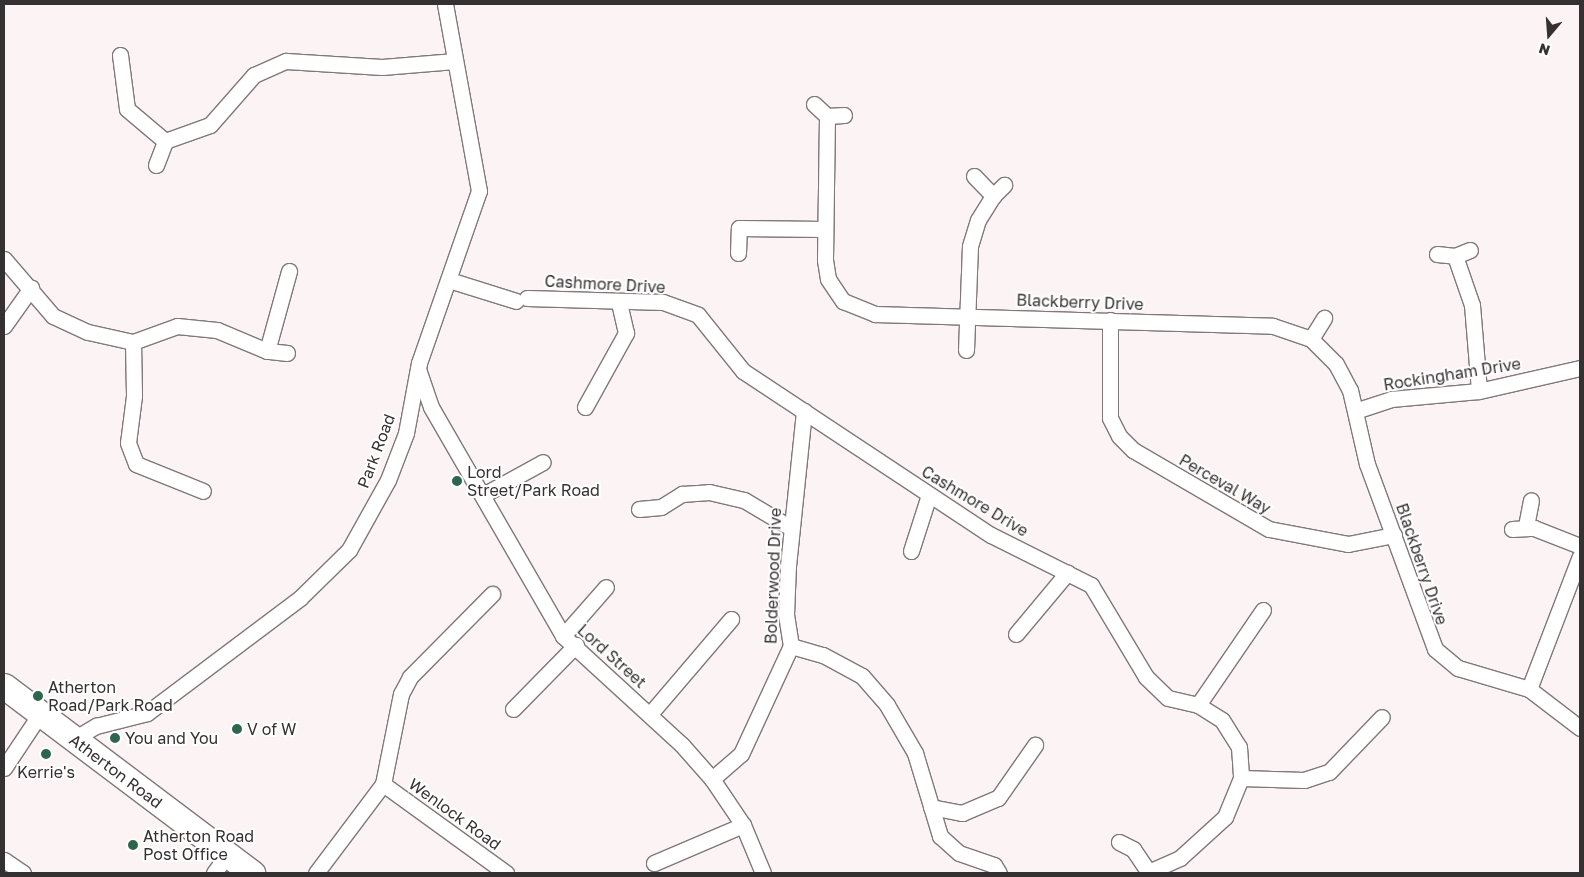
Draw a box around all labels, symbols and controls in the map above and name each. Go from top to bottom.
north arrow [1524,10,1574,60]
text: N [1537,40,1552,59]
street label: Cashmore Drive [544,271,666,297]
street label: Blackberry Drive [1016,290,1144,314]
street label: Rockingham Drive [1382,354,1522,394]
street label: Park Road [353,411,399,491]
street label: Perceval Way [1176,450,1274,518]
place label: Lord Street/Park Road [467,462,600,500]
street label: Cashmore Drive [918,462,1032,540]
marker: Lord Street/Park Road [451,475,463,487]
street label: Blackberry Drive [1392,501,1452,627]
street label: Bolderwood Drive [761,507,785,645]
street label: Lord Street [574,620,650,692]
place label: Atherton Road/Park Road [48,677,173,715]
marker: Atherton Road/Park Road [32,690,44,702]
place label: V of W [247,719,296,739]
marker: V of W [231,723,243,735]
place label: You and You [125,728,218,748]
street label: Atherton Road [66,730,166,812]
marker: You and You [109,732,121,744]
marker: Kerrie's [40,748,52,760]
place label: Kerrie's [17,762,75,782]
street label: Wenlock Road [405,774,505,854]
place label: Atherton Road Post Office [143,826,254,864]
marker: Atherton Road Post Office [127,839,139,851]

